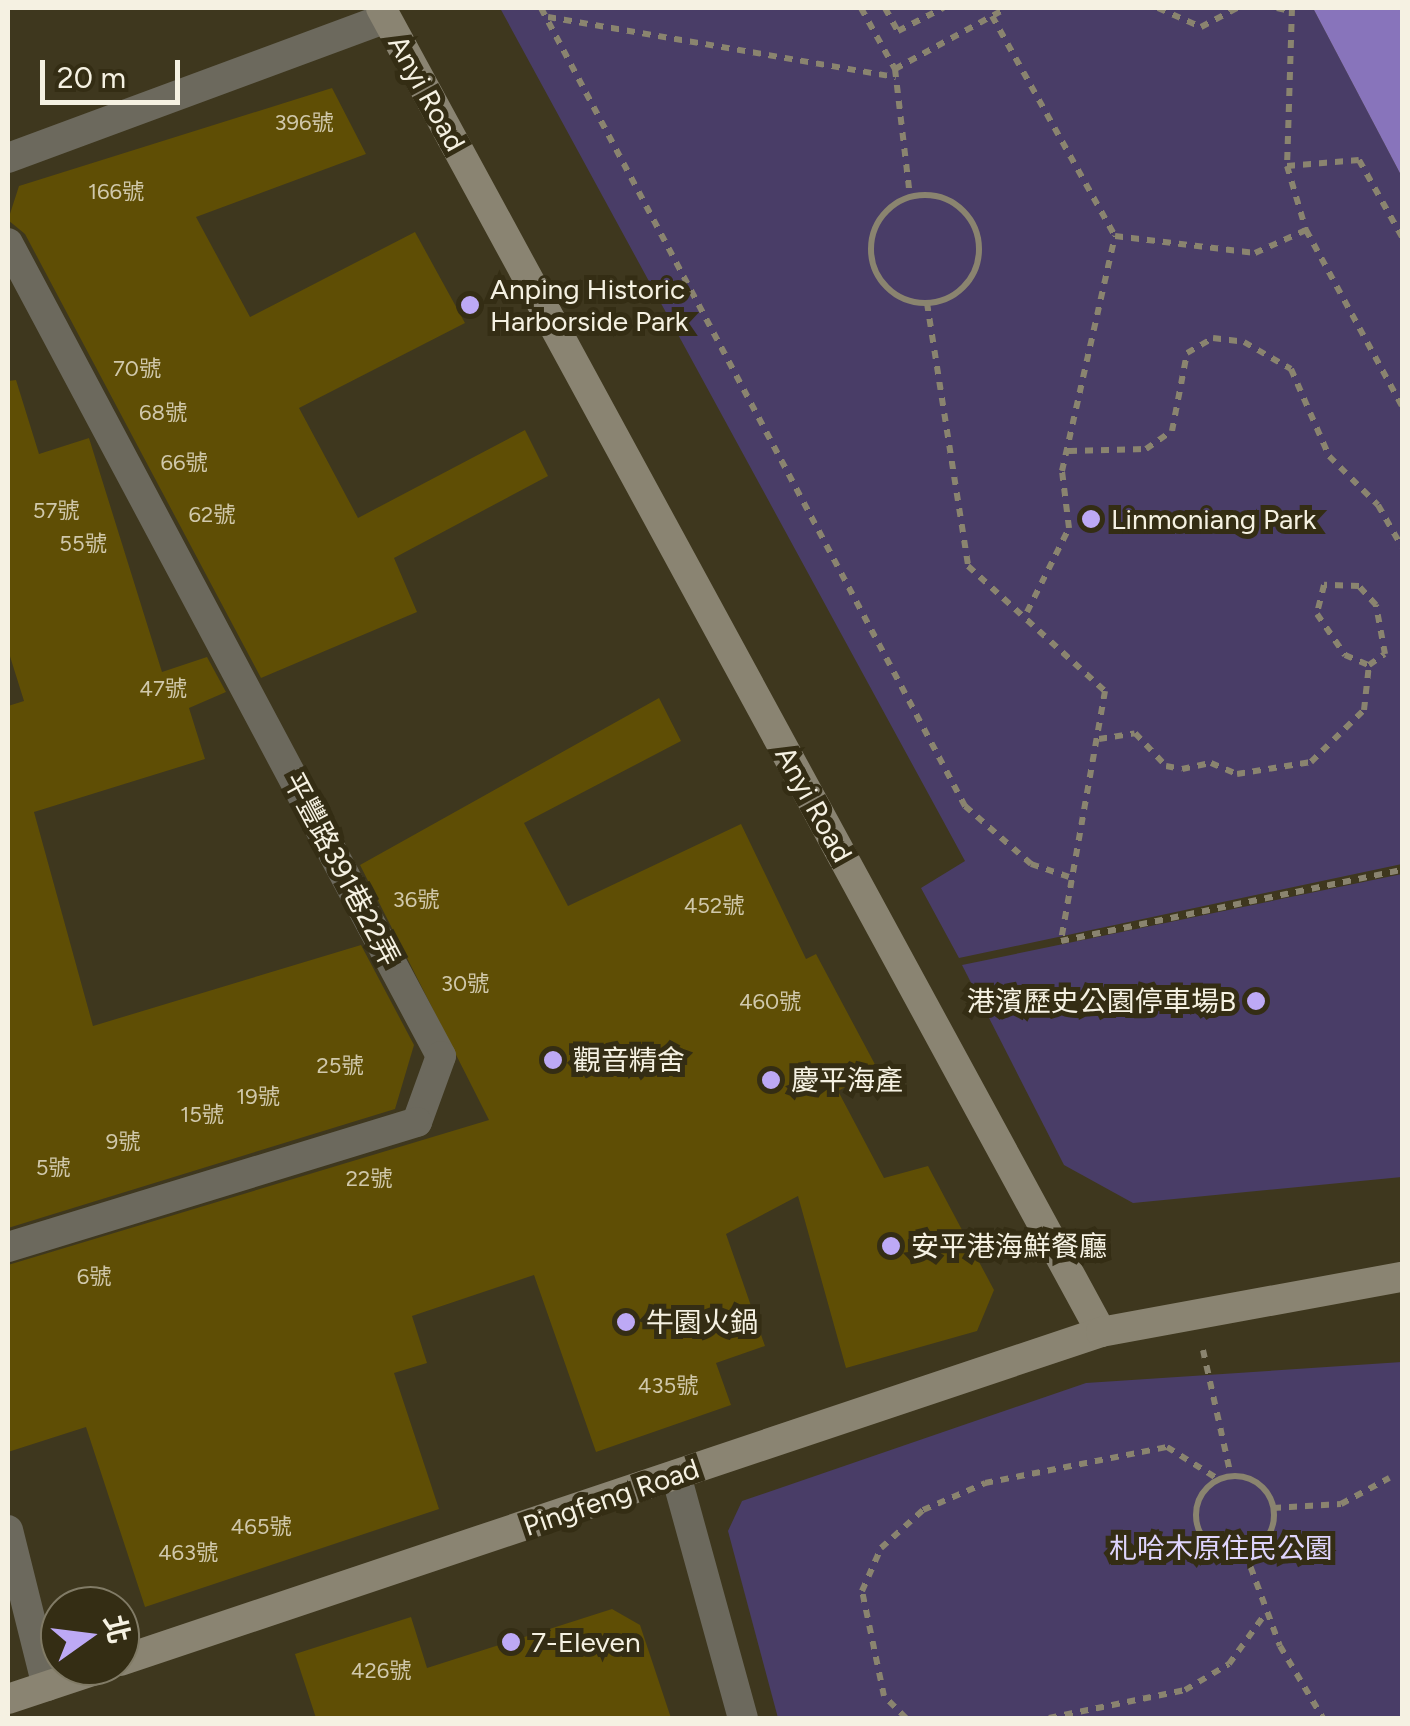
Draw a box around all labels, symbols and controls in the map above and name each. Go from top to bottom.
street label: Anyi Road [382,29,472,157]
scale bar [45,40,185,102]
text: 20 m [57,59,126,96]
house number: 396號 [275,110,333,136]
house number: 166號 [88,179,144,205]
place label: Anping Historic Harborside Park [490,272,688,338]
marker: Anping Historic Harborside Park [459,294,481,316]
house number: 70號 [113,356,161,382]
house number: 68號 [139,400,187,426]
house number: 66號 [161,450,207,476]
house number: 57號 [33,498,79,524]
house number: 62號 [189,502,235,528]
place label: Linmoniang Park [1111,502,1316,536]
marker: Linmoniang Park [1080,508,1102,530]
house number: 55號 [59,531,107,557]
house number: 47號 [139,676,187,702]
street label: Anyi Road [769,740,859,868]
street label: 平豐路391巷22弄 [277,767,407,971]
house number: 36號 [393,887,439,913]
house number: 452號 [684,893,744,919]
house number: 30號 [441,971,489,997]
place label: 港濱歷史公園停車場B [967,984,1236,1018]
house number: 460號 [739,989,801,1015]
marker: 港濱歷史公園停車場B [1245,990,1267,1012]
place label: 觀音精舍 [573,1043,685,1077]
marker: 觀音精舍 [542,1049,564,1071]
house number: 25號 [317,1053,363,1079]
place label: 慶平海產 [791,1063,903,1097]
marker: 慶平海產 [760,1069,782,1091]
house number: 19號 [236,1084,280,1110]
house number: 15號 [180,1102,224,1128]
house number: 9號 [106,1129,140,1155]
house number: 5號 [36,1155,70,1181]
house number: 22號 [346,1166,392,1192]
place label: 安平港海鮮餐廳 [911,1229,1107,1263]
marker: 安平港海鮮餐廳 [880,1235,902,1257]
house number: 6號 [77,1264,111,1290]
place label: 牛園火鍋 [646,1305,758,1339]
marker: 牛園火鍋 [615,1311,637,1333]
house number: 435號 [638,1373,698,1399]
street label: Pingfeng Road [519,1451,703,1543]
house number: 465號 [231,1514,291,1540]
park label: 札哈木原住民公園 [1109,1531,1333,1565]
house number: 463號 [158,1540,218,1566]
north arrow [40,1586,140,1686]
text: 北 [97,1612,137,1647]
place label: 7-Eleven [531,1625,641,1659]
marker: 7-Eleven [500,1631,522,1653]
house number: 426號 [351,1658,411,1684]

